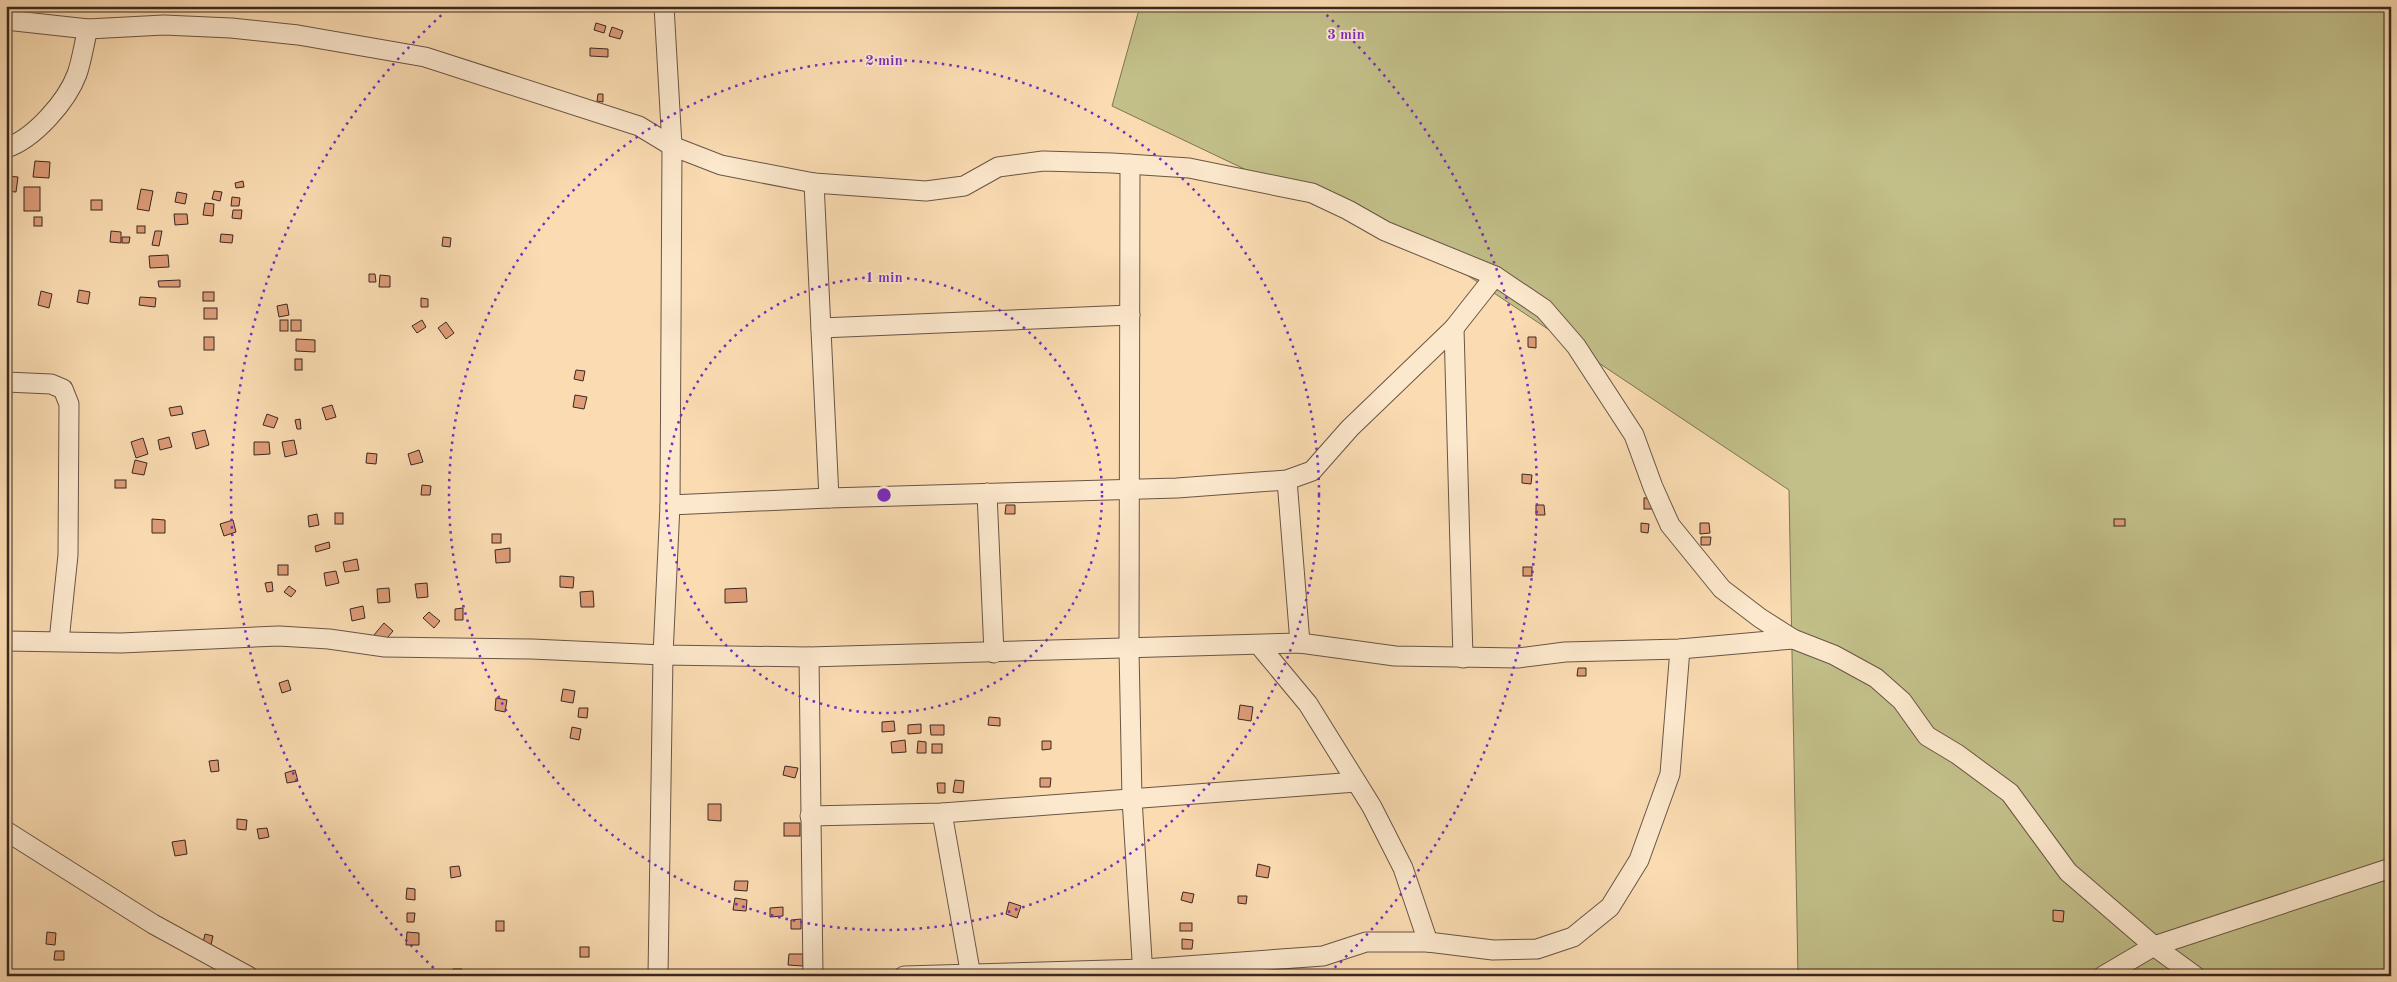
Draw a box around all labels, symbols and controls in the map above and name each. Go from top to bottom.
text: 3 min [1327,28,1365,43]
text: 2 min [865,54,903,69]
text: 1 min [865,271,903,286]
centre of rings [875,486,893,504]

